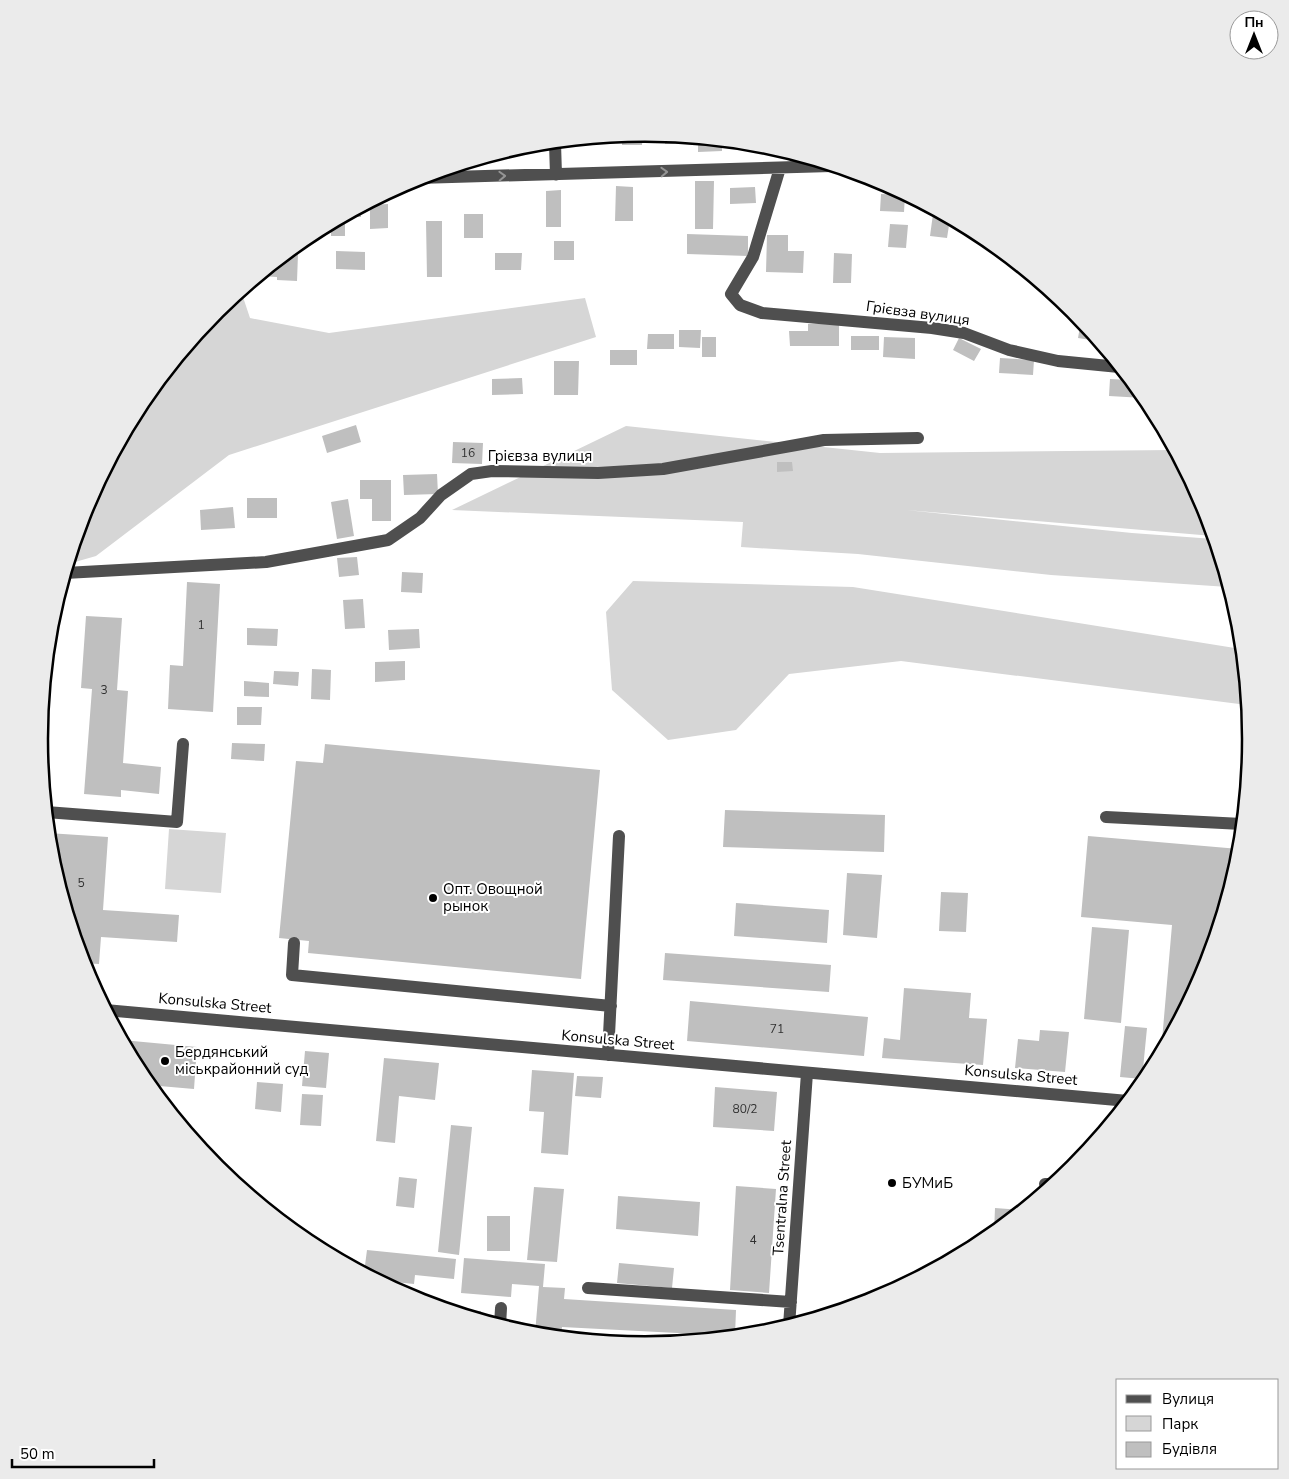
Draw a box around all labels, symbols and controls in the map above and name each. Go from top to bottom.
north arrow [1229,10,1279,60]
text: Пн [1244,13,1264,32]
one-way arrow [661,166,669,177]
one-way arrow [498,171,506,181]
street label: Грієвза вулиця [865,296,971,330]
house number: 16 [461,445,475,461]
street label: Грієвза вулиця [488,446,592,466]
house number: 1 [197,617,205,633]
house number: 3 [100,682,108,698]
house number: 5 [77,875,85,891]
place label: Опт. Овощной рынок [443,879,543,916]
marker: Опт. Овощной рынок [427,892,439,904]
street label: Konsulska Street [158,988,273,1018]
house number: 71 [770,1021,784,1037]
street label: Konsulska Street [561,1025,676,1055]
place label: Бердянський міськрайонний суд [175,1042,309,1079]
marker: Бердянський міськрайонний суд [159,1055,171,1067]
street label: Konsulska Street [964,1060,1079,1090]
house number: 80/2 [733,1101,758,1117]
street label: Tsentralna Street [768,1139,796,1256]
place label: БУМиБ [902,1173,953,1193]
marker: БУМиБ [886,1177,898,1189]
house number: 4 [749,1232,757,1248]
legend [1116,1379,1279,1469]
text: Вулиця [1162,1389,1214,1409]
text: Парк [1162,1414,1198,1434]
scale bar [12,1436,155,1468]
text: Будівля [1162,1439,1217,1459]
text: 50 m [20,1444,55,1464]

